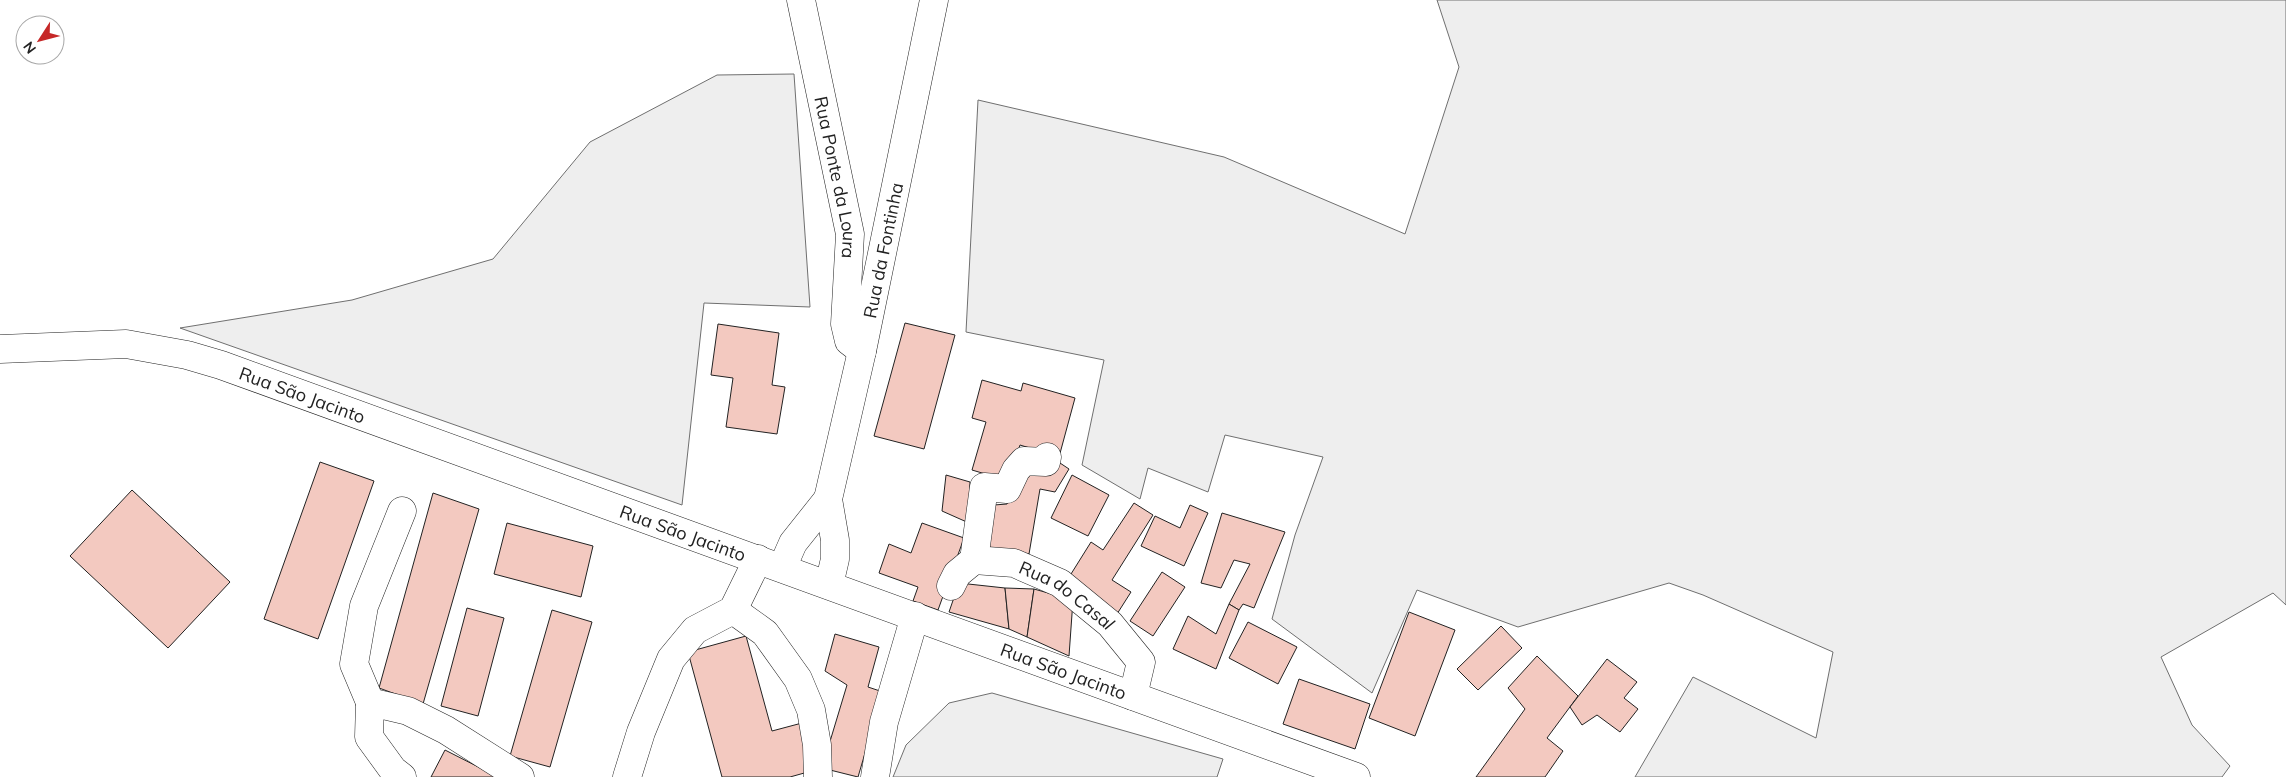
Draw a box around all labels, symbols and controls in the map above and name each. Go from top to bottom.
north arrow [15,15,65,65]
text: N [19,38,40,57]
street label: Rua Ponte da Loura [810,94,862,259]
street label: Rua da Fontinha [858,180,908,320]
street label: Rua São Jacinto [236,361,368,428]
street label: Rua São Jacinto [617,499,749,566]
street label: Rua do Casal [1016,555,1121,634]
street label: Rua São Jacinto [998,637,1130,704]

